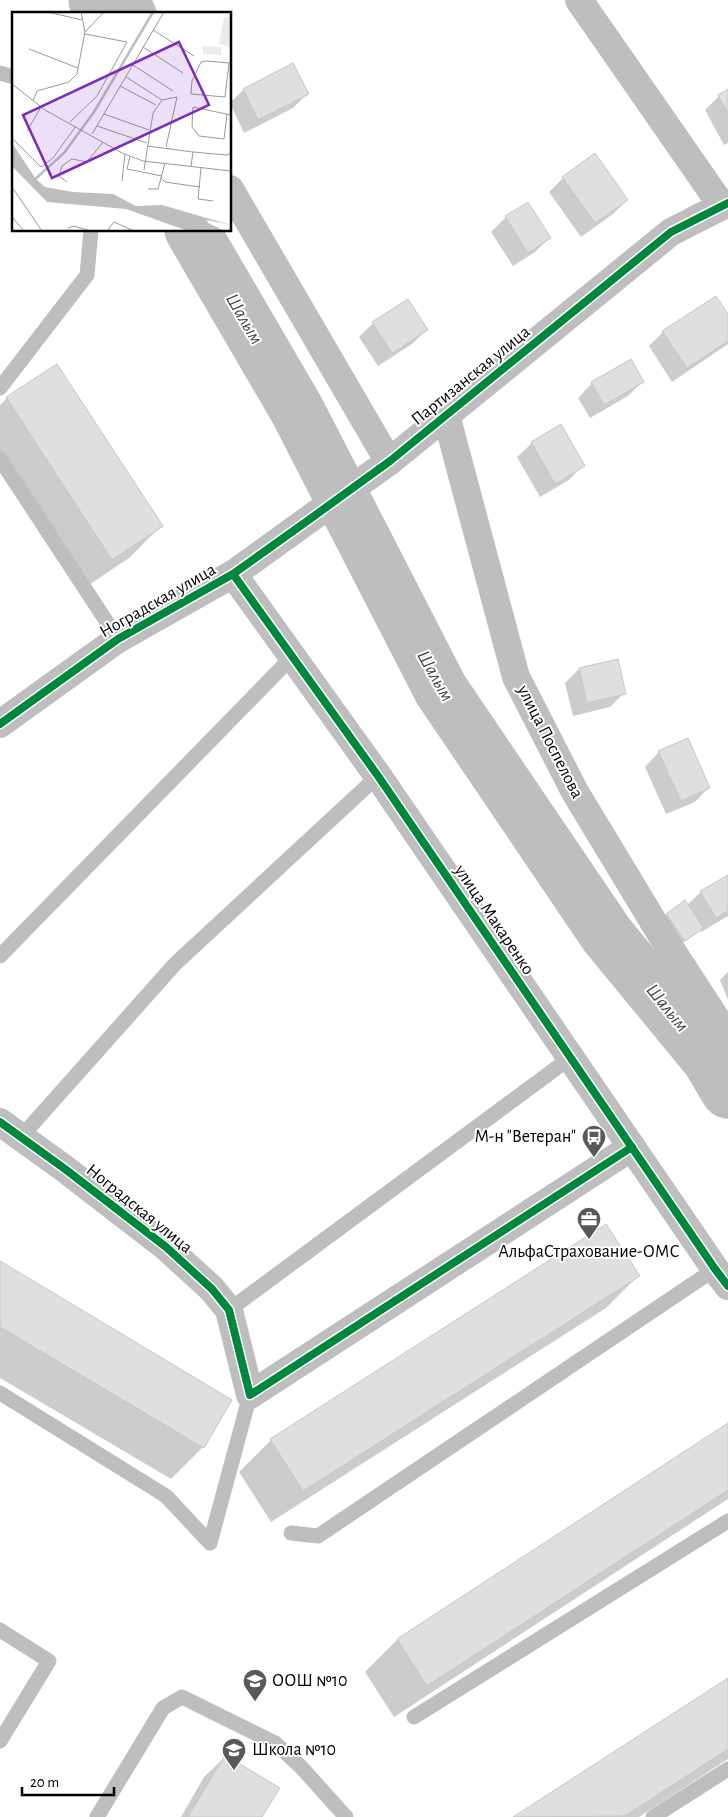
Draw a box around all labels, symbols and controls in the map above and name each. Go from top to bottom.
inset map [12,12,231,231]
water label: Шалым [222,290,266,348]
street label: Партизанская улица [408,323,534,429]
street label: Ноградская улица [97,560,219,642]
water label: Шалым [413,647,457,705]
street label: улица Поспелова [513,682,586,801]
street label: улица Макаренко [450,861,537,978]
water label: Шалым [642,981,692,1035]
bus stop icon: М-н "Ветеран" [581,1124,607,1158]
place label: М-н "Ветеран" [474,1128,576,1146]
street label: Ноградская улица [82,1161,196,1257]
office icon: АльфаСтрахование-ОМС [576,1206,602,1240]
place label: АльфаСтрахование-ОМС [498,1243,680,1261]
school or university icon: ООШ №10 [242,1668,268,1702]
place label: ООШ №10 [272,1672,347,1690]
school or university icon: Школа №10 [221,1737,247,1771]
place label: Школа №10 [252,1741,336,1759]
scale bar [22,1764,115,1796]
text: 20 m [30,1775,59,1790]

